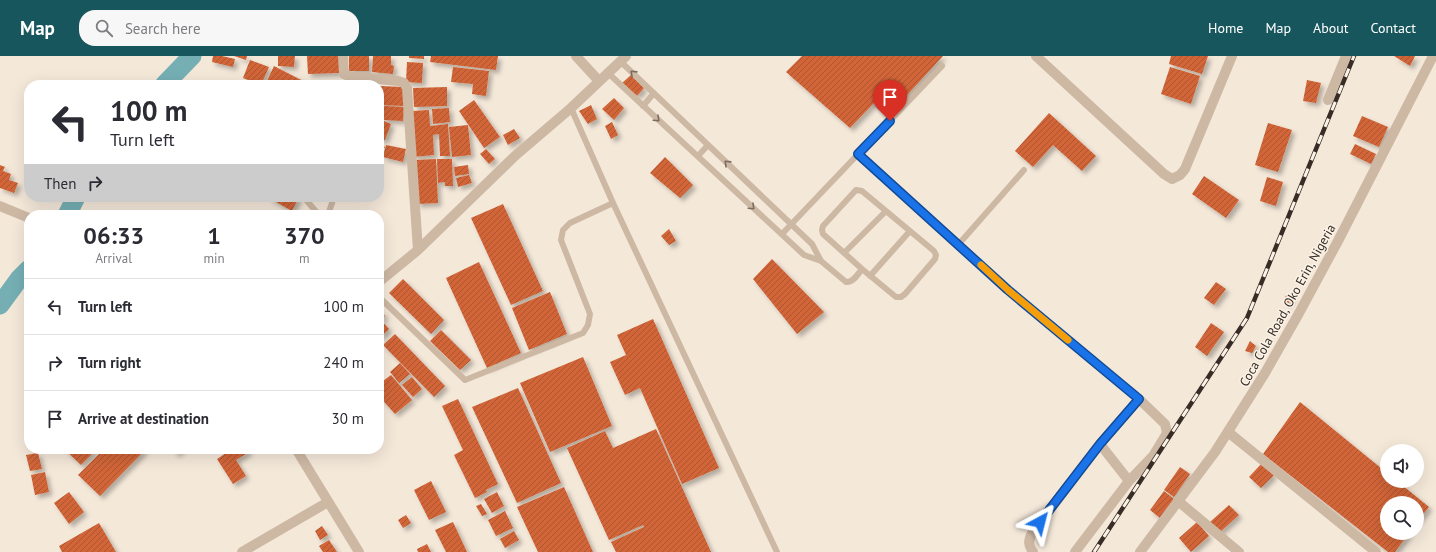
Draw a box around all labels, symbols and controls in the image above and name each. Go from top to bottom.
search box [79,10,359,46]
text: Map [20,16,55,40]
icon: search [93,17,115,39]
text: Search here [125,19,201,38]
text: Home [1208,19,1243,37]
text: Map [1265,19,1291,37]
text: About [1313,19,1349,37]
text: Contact [1371,19,1416,37]
one-way arrow [630,70,638,78]
pin [873,80,907,121]
icon: arrive [879,86,901,108]
text: 100 m [110,92,187,129]
icon: left [44,96,96,148]
one-way arrow [652,114,660,121]
text: Turn left [110,128,175,151]
one-way arrow [724,160,732,168]
icon: right [84,172,106,194]
text: Then [44,174,76,193]
one-way arrow [747,202,755,210]
text: 06:33 [83,220,144,251]
text: 1 [207,220,221,251]
text: 370 [284,220,325,251]
street label: Coca Cola Road, Oko Erin, Nigeria [1236,221,1339,389]
text: Arrival [96,250,132,267]
text: min [203,250,225,267]
text: m [299,250,310,267]
icon: left [44,296,66,318]
text: Turn left [78,297,132,316]
text: 100 m [323,297,364,316]
icon: right [44,352,66,374]
text: Turn right [78,353,141,372]
text: 240 m [323,353,364,372]
icon: arrive [44,408,66,430]
text: Arrive at destination [78,409,209,428]
text: 30 m [331,409,364,428]
map controls [1380,444,1424,540]
button: sound [1380,444,1424,488]
button: search [1380,496,1424,540]
position arrow [1019,501,1061,543]

